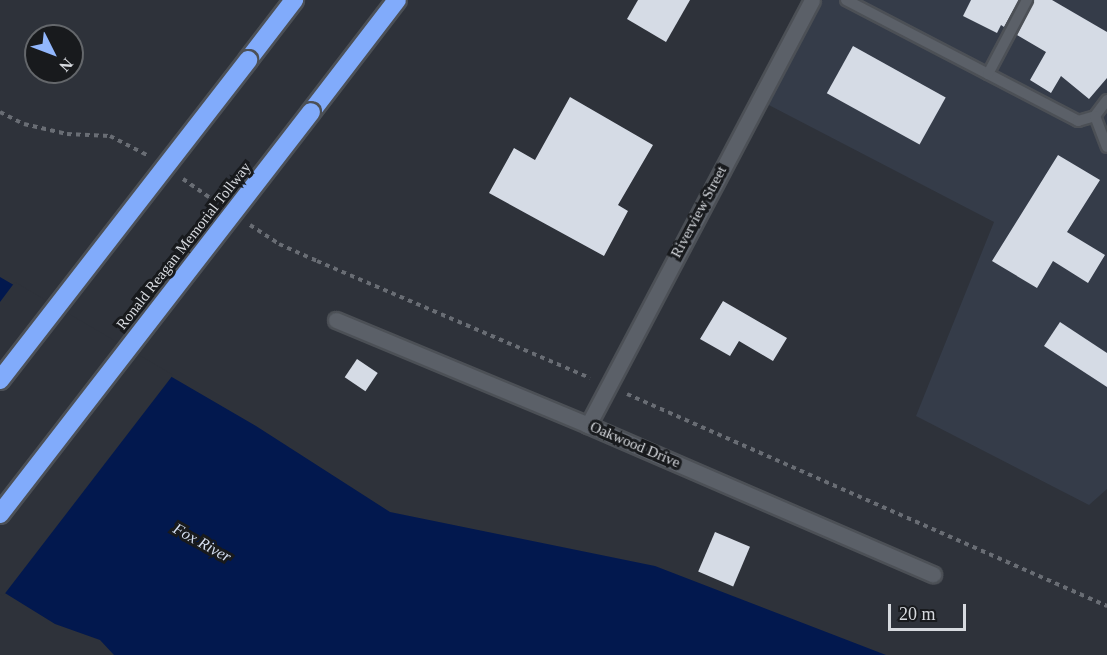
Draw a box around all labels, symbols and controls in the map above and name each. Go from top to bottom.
north arrow [24,24,84,84]
text: N [56,55,76,75]
street label: Ronald Reagan Memorial Tollway [113,159,255,333]
street label: Riverview Street [667,163,731,261]
street label: Oakwood Drive [587,418,683,472]
water label: Fox River [170,519,234,567]
scale bar [891,592,969,630]
text: 20 m [899,604,936,624]

